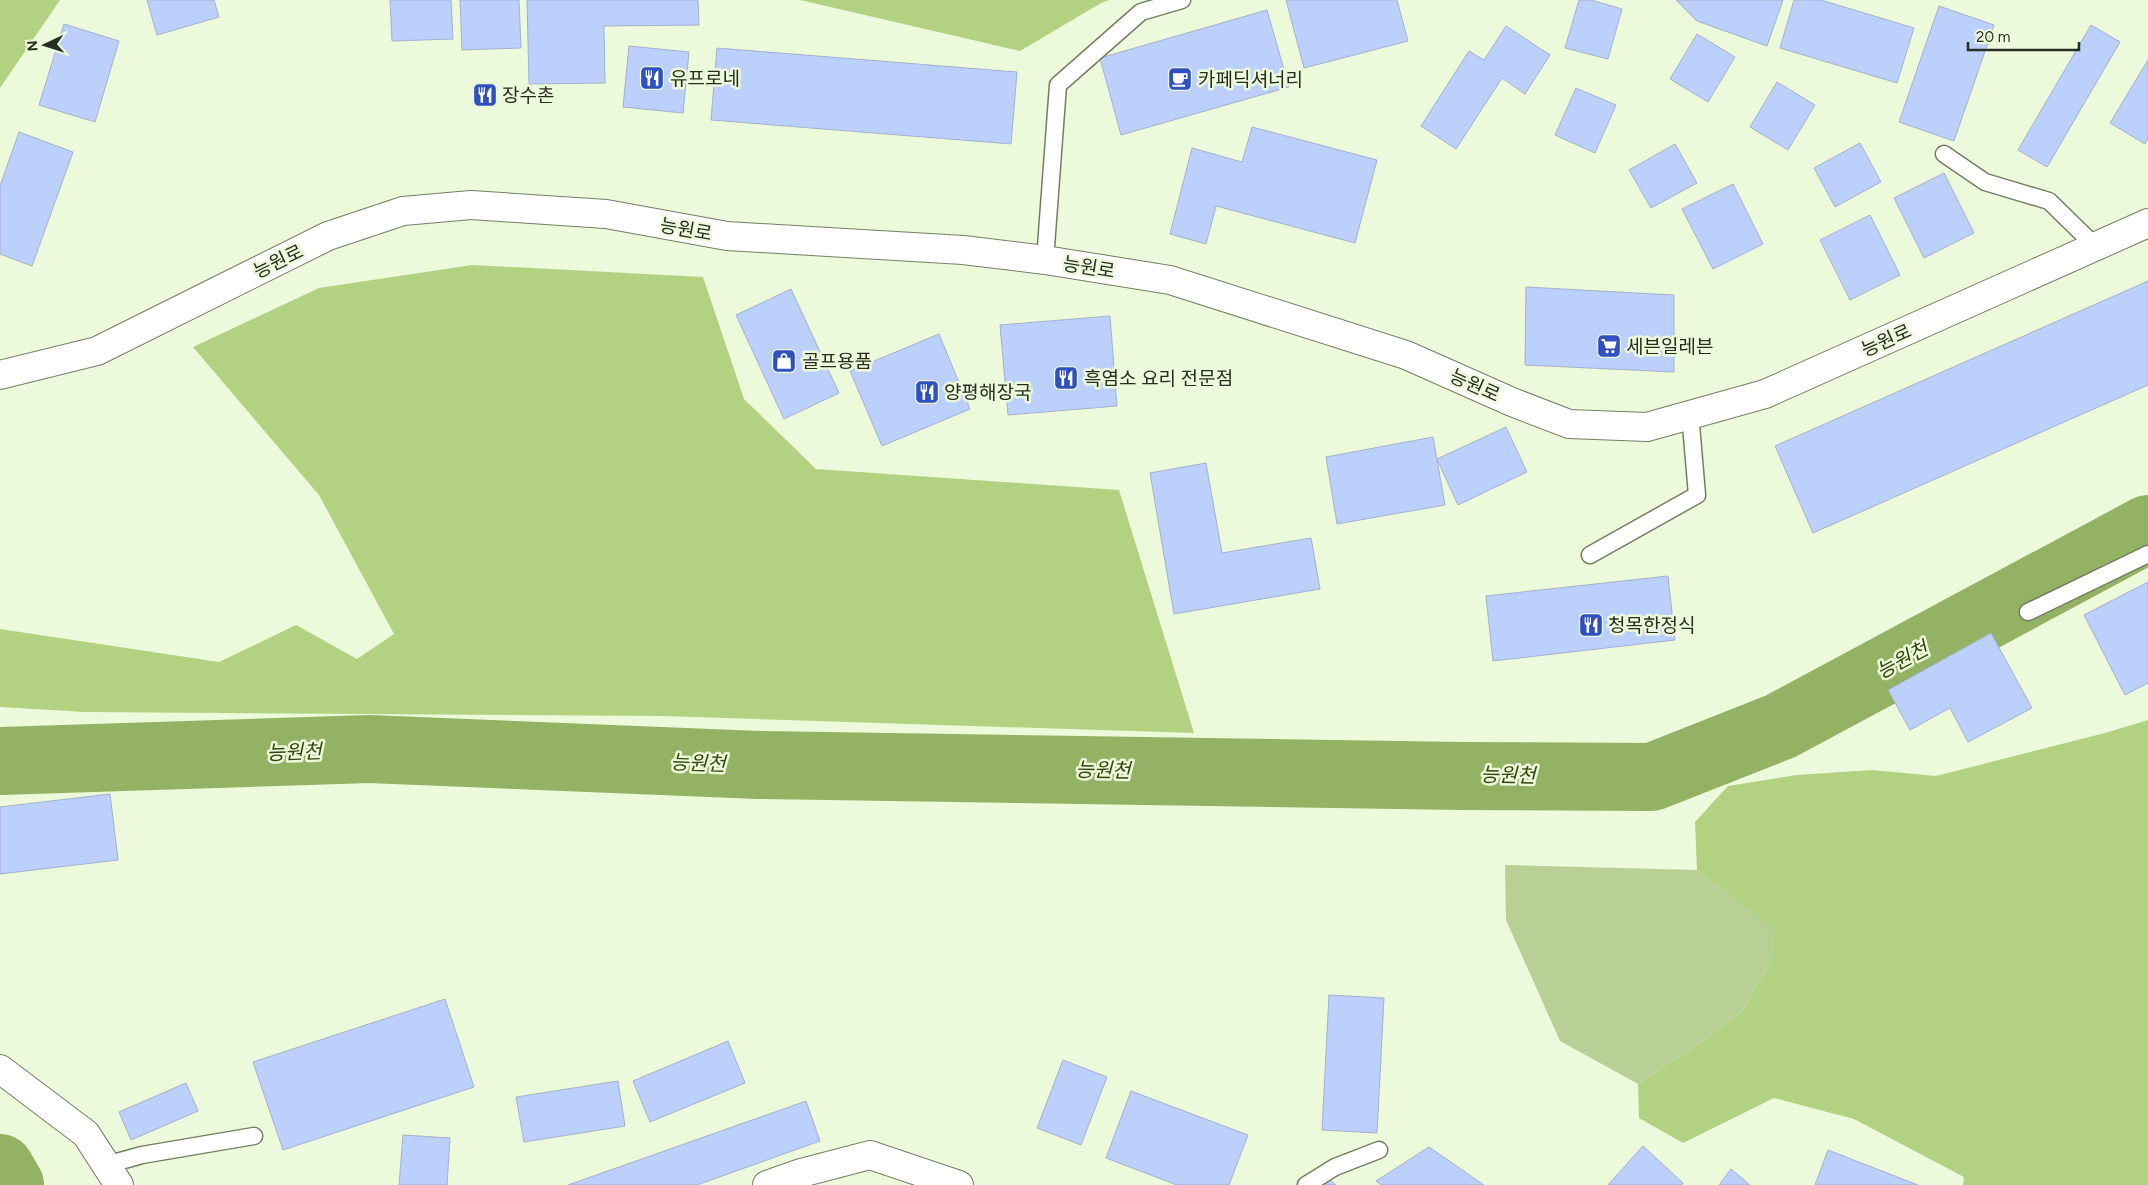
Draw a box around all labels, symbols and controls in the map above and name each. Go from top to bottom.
north arrow [20,20,70,70]
scale bar [1968,20,2079,52]
text: 20 m [1976,28,2010,46]
text: N [24,40,41,52]
restaurant icon: 유프로네 [639,65,665,91]
cafe icon: 카페딕셔너리 [1167,66,1193,92]
place label: 유프로네 [670,67,740,90]
place label: 카페딕셔너리 [1198,68,1303,91]
restaurant icon: 장수촌 [472,82,498,108]
place label: 장수촌 [502,84,554,107]
street label: 능원로 [658,214,714,245]
street label: 능원로 [250,240,307,283]
street label: 능원로 [1061,252,1117,283]
street label: 능원로 [1858,319,1915,362]
supermarket icon: 세븐일레븐 [1596,333,1622,359]
place label: 세븐일레븐 [1626,335,1713,358]
shop icon: 골프용품 [771,348,797,374]
place label: 골프용품 [802,350,872,373]
street label: 능원로 [1446,364,1503,407]
restaurant icon: 흑염소 요리 전문점 [1053,365,1079,391]
place label: 흑염소 요리 전문점 [1084,367,1233,390]
restaurant icon: 양평해장국 [914,379,940,405]
place label: 양평해장국 [944,381,1031,404]
restaurant icon: 청목한정식 [1578,612,1604,638]
place label: 청목한정식 [1608,614,1695,637]
water label: 능원천 [1872,635,1934,684]
water label: 능원천 [266,739,325,765]
water label: 능원천 [670,750,729,776]
water label: 능원천 [1075,758,1133,783]
water label: 능원천 [1480,763,1538,788]

